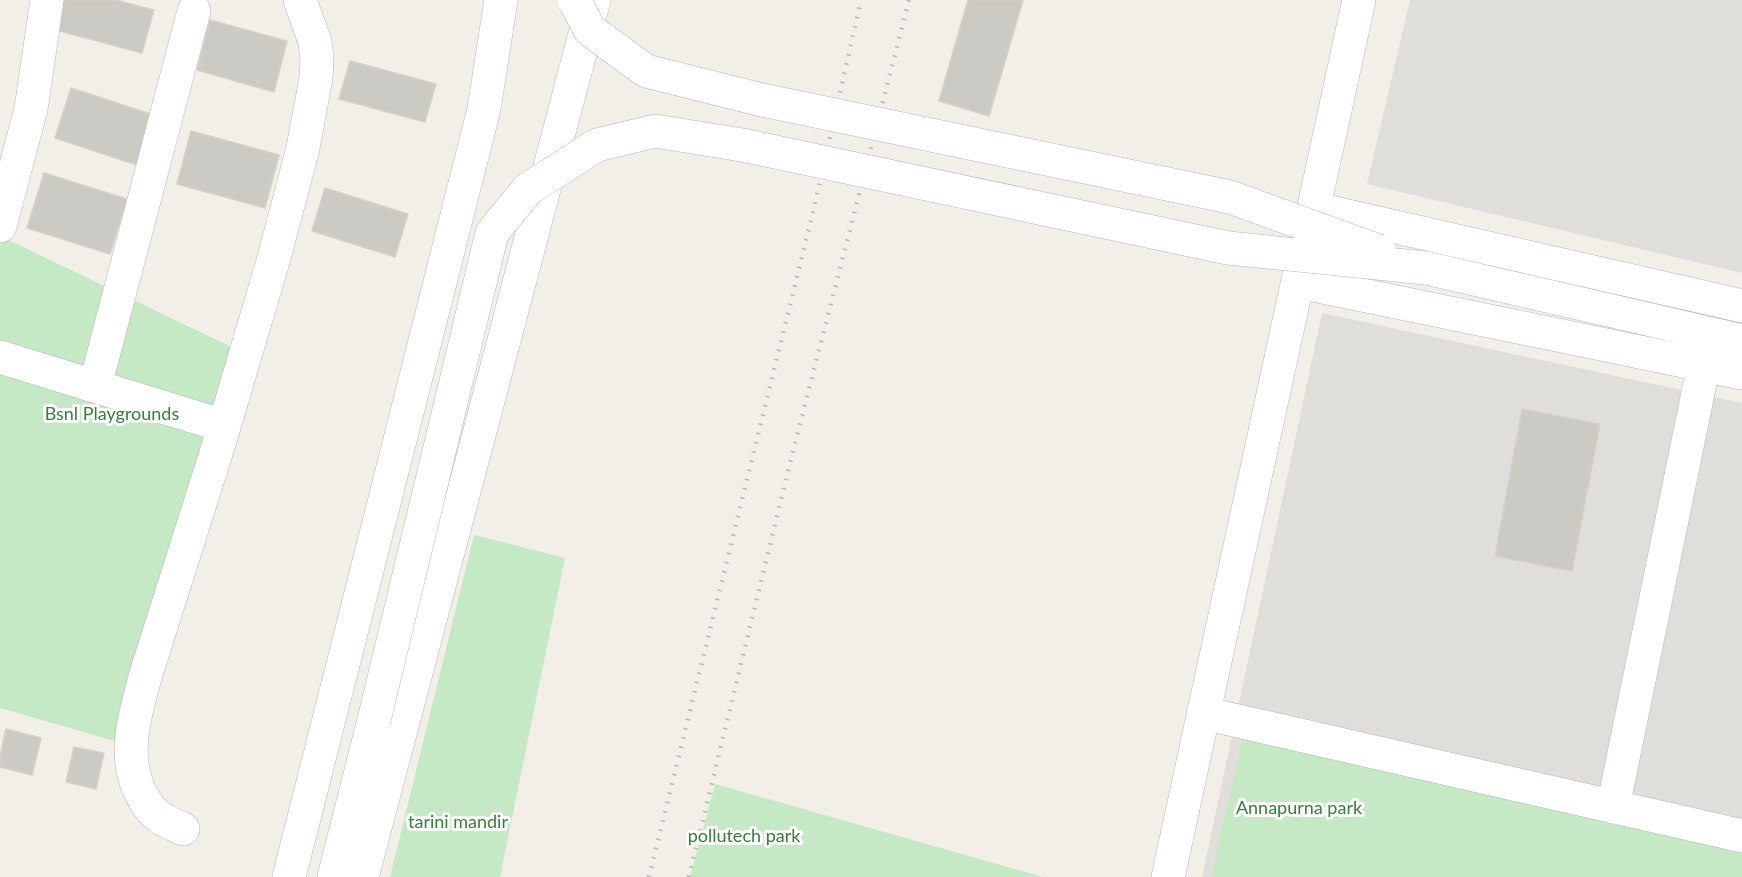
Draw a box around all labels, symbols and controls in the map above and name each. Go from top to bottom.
park label: Bsnl Playgrounds [45,402,179,424]
park label: Annapurna park [1236,796,1363,818]
park label: tarini mandir [408,810,508,832]
park label: pollutech park [688,824,801,846]

